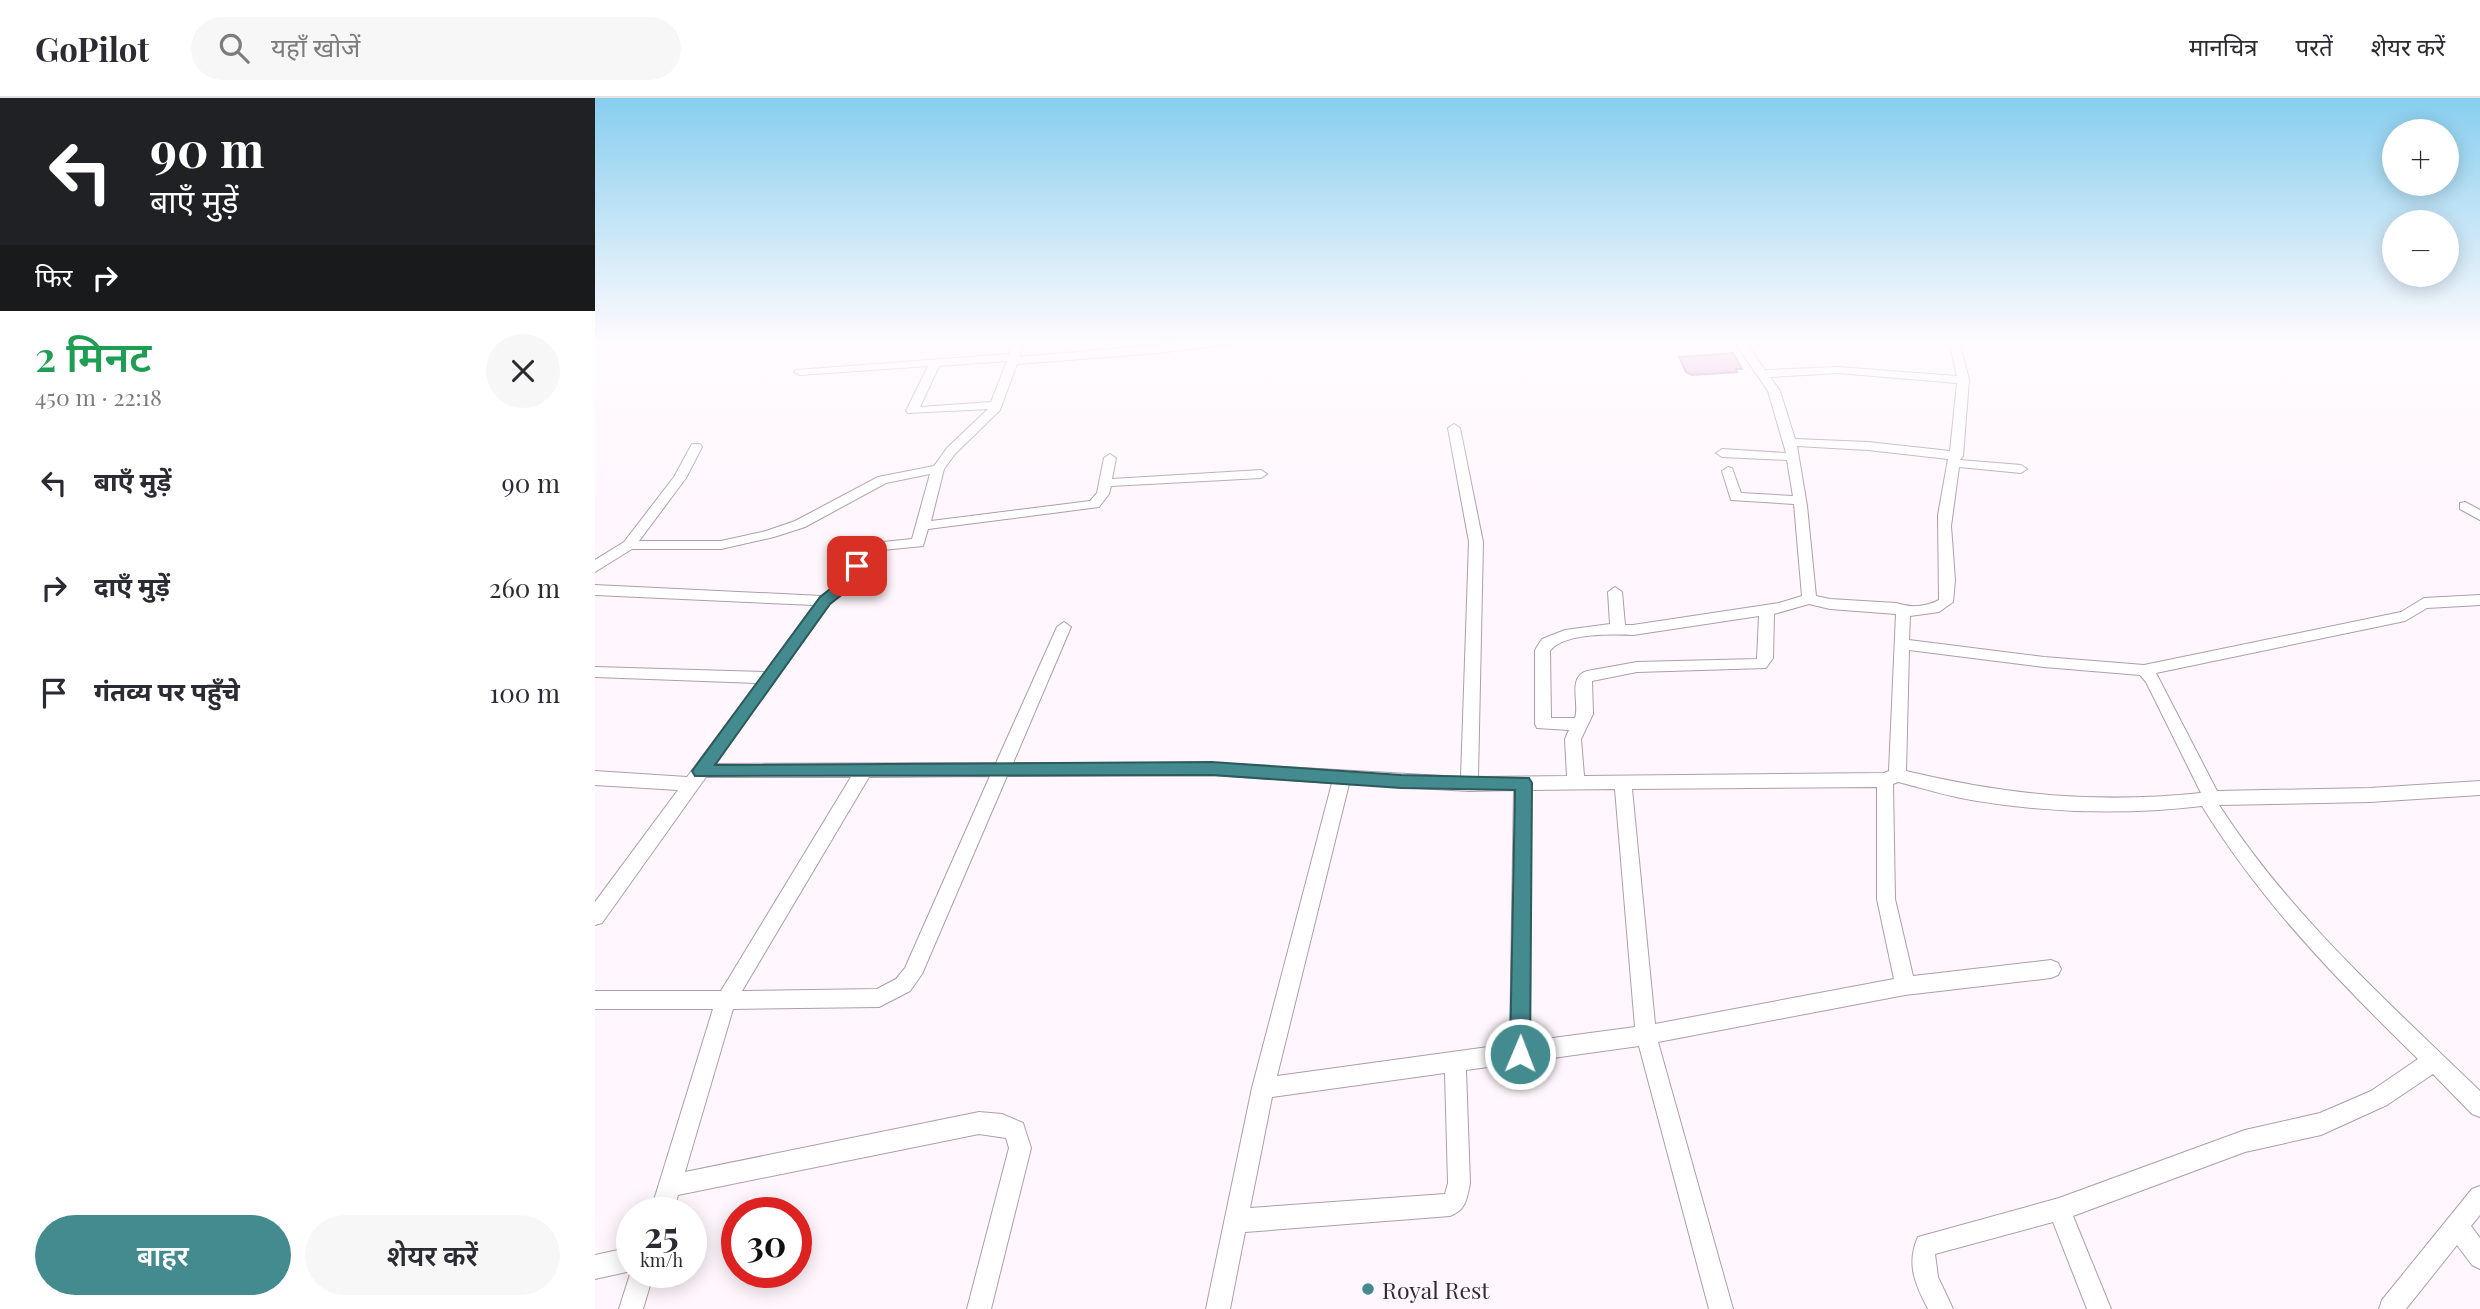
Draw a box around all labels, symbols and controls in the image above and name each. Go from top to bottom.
search box [191,17,681,80]
text: GoPilot [35,26,149,70]
icon: search [215,29,253,67]
text: यहाँ खोजें [271,29,360,64]
text: मानचित्र [2189,30,2258,62]
text: परतें [2296,30,2333,62]
text: शेयर करें [2371,30,2445,62]
text: 90 m [150,115,264,180]
map controls [2382,119,2459,287]
button: + [2382,119,2459,196]
icon: left [35,126,126,217]
text: बाएँ मुड़ें [150,178,238,221]
button: − [2382,210,2459,287]
text: फिर [35,259,72,294]
icon: right [86,259,124,297]
text: 2 मिनट [35,327,151,383]
button: close [486,334,560,408]
text: 450 m · 22:18 [35,381,162,412]
text: बाएँ मुड़ें [94,463,171,498]
icon: left [35,464,73,502]
text: 90 m [502,465,560,500]
pin [827,536,887,596]
icon: arrive [838,547,876,585]
text: दाएँ मुड़ें [94,568,170,603]
icon: right [35,569,73,607]
text: 260 m [489,570,560,605]
text: गंतव्य पर पहुँचे [94,673,240,708]
icon: arrive [35,674,73,712]
text: 100 m [490,675,560,710]
position arrow [1483,1017,1557,1091]
speed limit sign: 30 [721,1197,812,1288]
text: 25 [644,1210,679,1257]
button: बाहर [35,1215,291,1295]
button: शेयर करें [305,1215,560,1295]
text: km/h [640,1248,683,1272]
place label: Royal Rest [1382,1274,1490,1305]
marker: Royal Rest [1360,1281,1376,1297]

